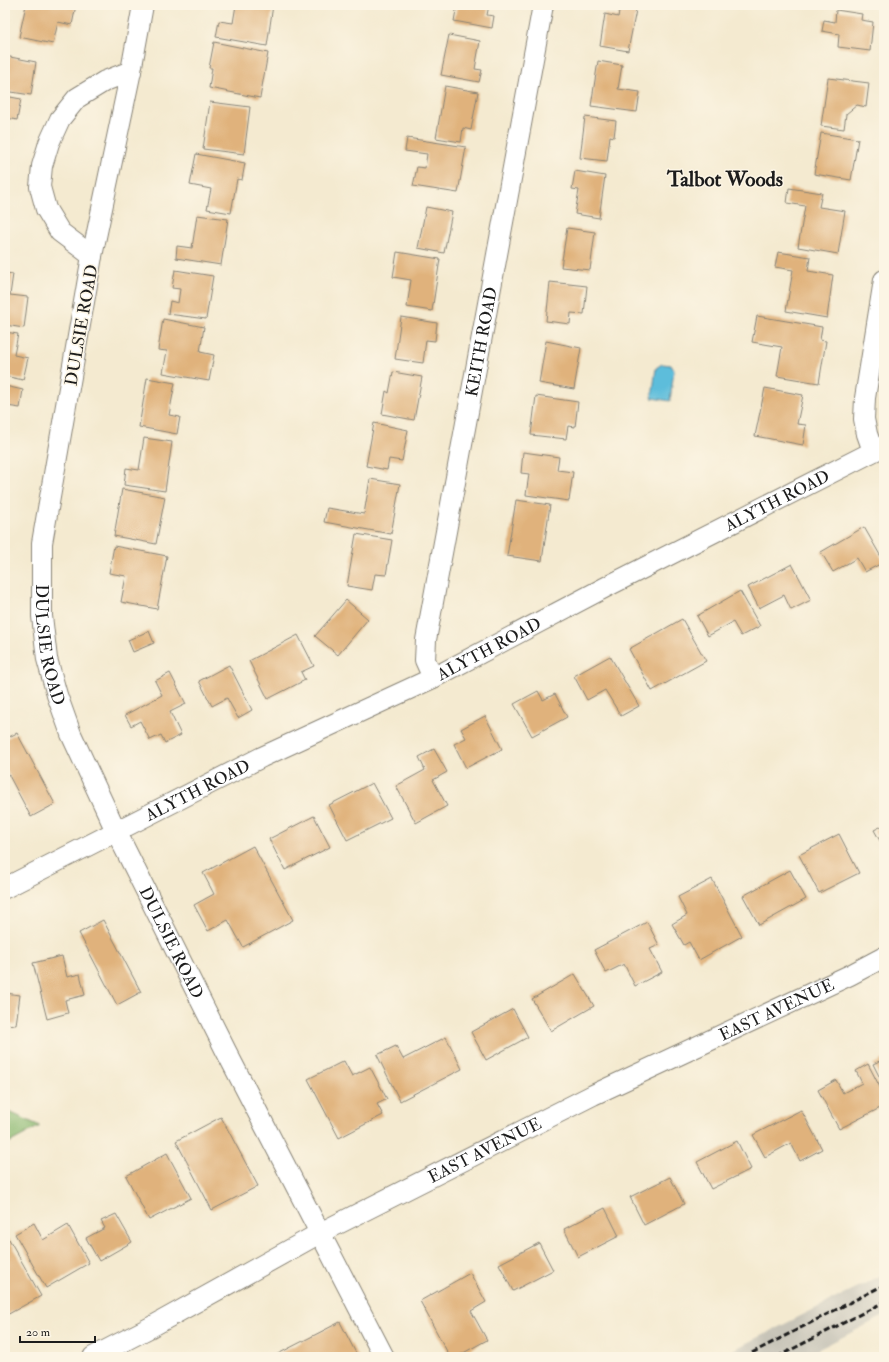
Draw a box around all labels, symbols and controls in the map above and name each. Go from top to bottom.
district label: Talbot Woods [666,166,783,193]
street label: DULSIE ROAD [61,263,102,387]
street label: KEITH ROAD [461,285,502,398]
street label: ALYTH ROAD [720,465,833,537]
street label: DULSIE ROAD [31,584,70,708]
street label: ALYTH ROAD [433,613,545,686]
street label: ALYTH ROAD [141,755,254,826]
street label: DULSIE ROAD [134,883,208,1002]
street label: EAST AVENUE [716,974,837,1046]
street label: EAST AVENUE [424,1113,545,1188]
scale bar [20,1318,95,1344]
text: 20 m [26,1325,51,1340]

